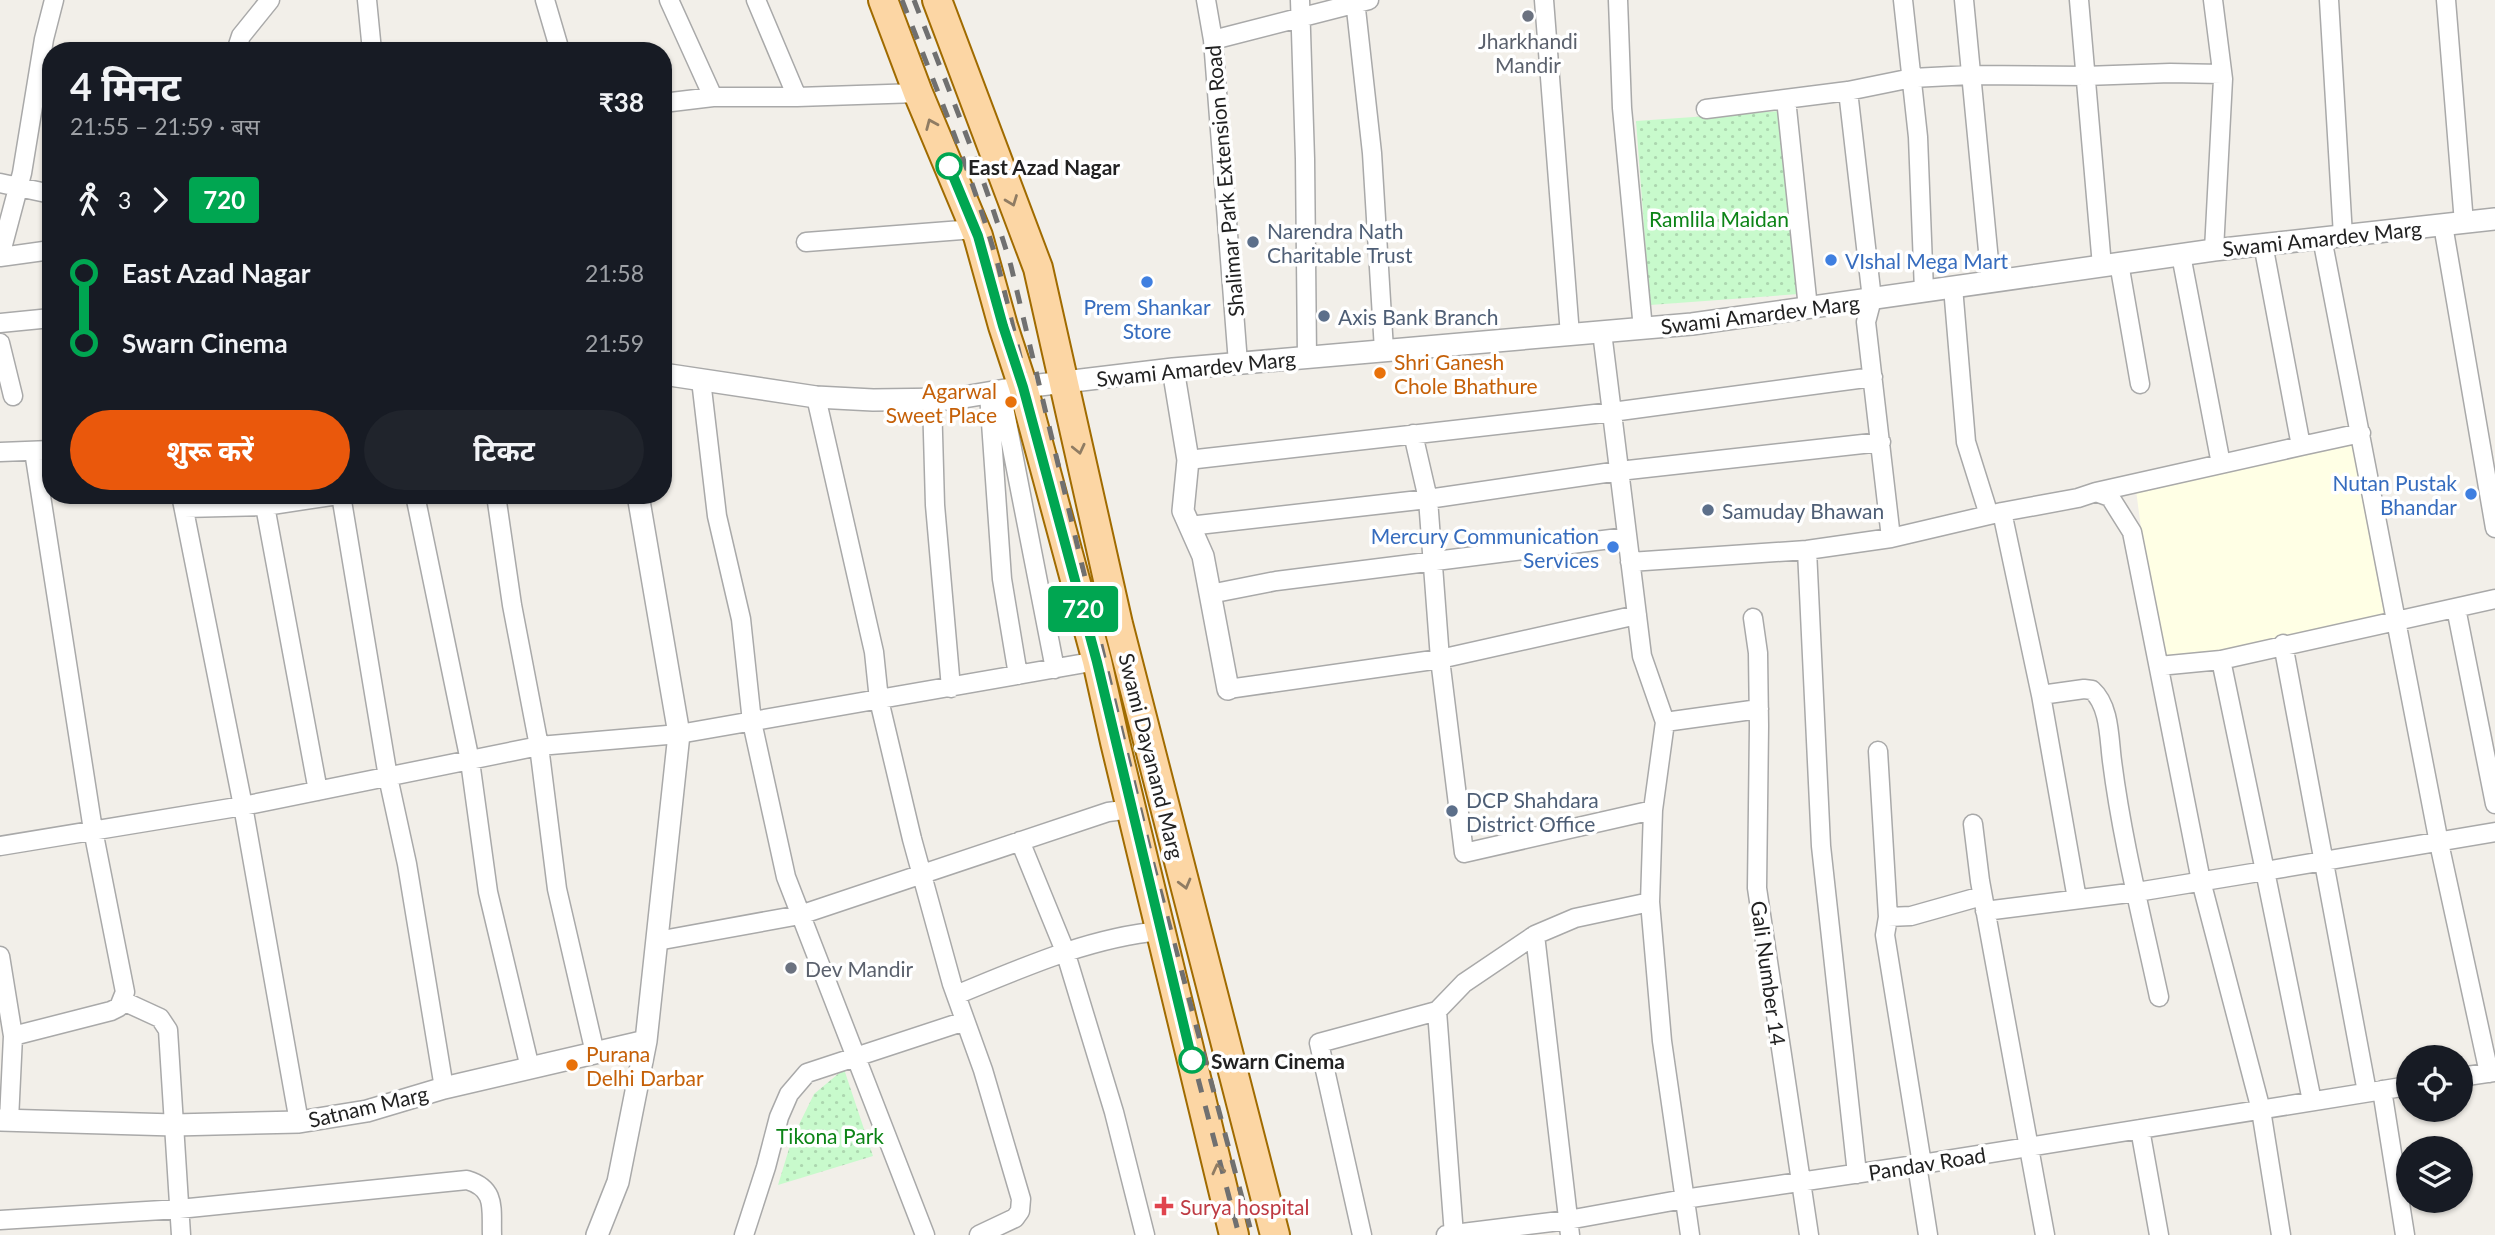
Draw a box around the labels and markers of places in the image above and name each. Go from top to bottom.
marker: Jharkhandi Mandir [1520,8,1536,24]
place label: Jharkhandi Mandir [1478,28,1578,77]
marker: East Azad Nagar [936,153,962,179]
place label: East Azad Nagar [968,154,1120,179]
place label: Narendra Nath Charitable Trust [1267,218,1413,267]
marker: Narendra Nath Charitable Trust [1245,234,1261,250]
place label: VIshal Mega Mart [1845,248,2009,273]
marker: VIshal Mega Mart [1823,252,1839,268]
marker: Prem Shankar Store [1139,274,1155,290]
place label: Prem Shankar Store [1083,294,1211,343]
place label: Axis Bank Branch [1338,304,1499,329]
marker: Axis Bank Branch [1316,308,1332,324]
place label: Shri Ganesh Chole Bhathure [1394,349,1538,398]
marker: Shri Ganesh Chole Bhathure [1372,365,1388,381]
place label: Agarwal Sweet Place [886,378,997,427]
marker: Agarwal Sweet Place [1003,394,1019,410]
place label: Nutan Pustak Bhandar [2332,470,2457,519]
marker: Nutan Pustak Bhandar [2463,486,2479,502]
place label: Samuday Bhawan [1722,498,1884,523]
marker: Samuday Bhawan [1700,502,1716,518]
place label: Mercury Communication Services [1371,523,1599,572]
marker: Mercury Communication Services [1605,539,1621,555]
place label: DCP Shahdara District Office [1466,787,1599,836]
marker: DCP Shahdara District Office [1444,803,1460,819]
place label: Dev Mandir [805,956,914,981]
marker: Dev Mandir [783,960,799,976]
place label: Purana Delhi Darbar [586,1041,704,1090]
marker: Swarn Cinema [1179,1047,1205,1073]
place label: Swarn Cinema [1211,1048,1345,1073]
marker: Purana Delhi Darbar [564,1057,580,1073]
place label: Surya hospital [1180,1194,1309,1219]
marker: Surya hospital [1154,1196,1174,1216]

